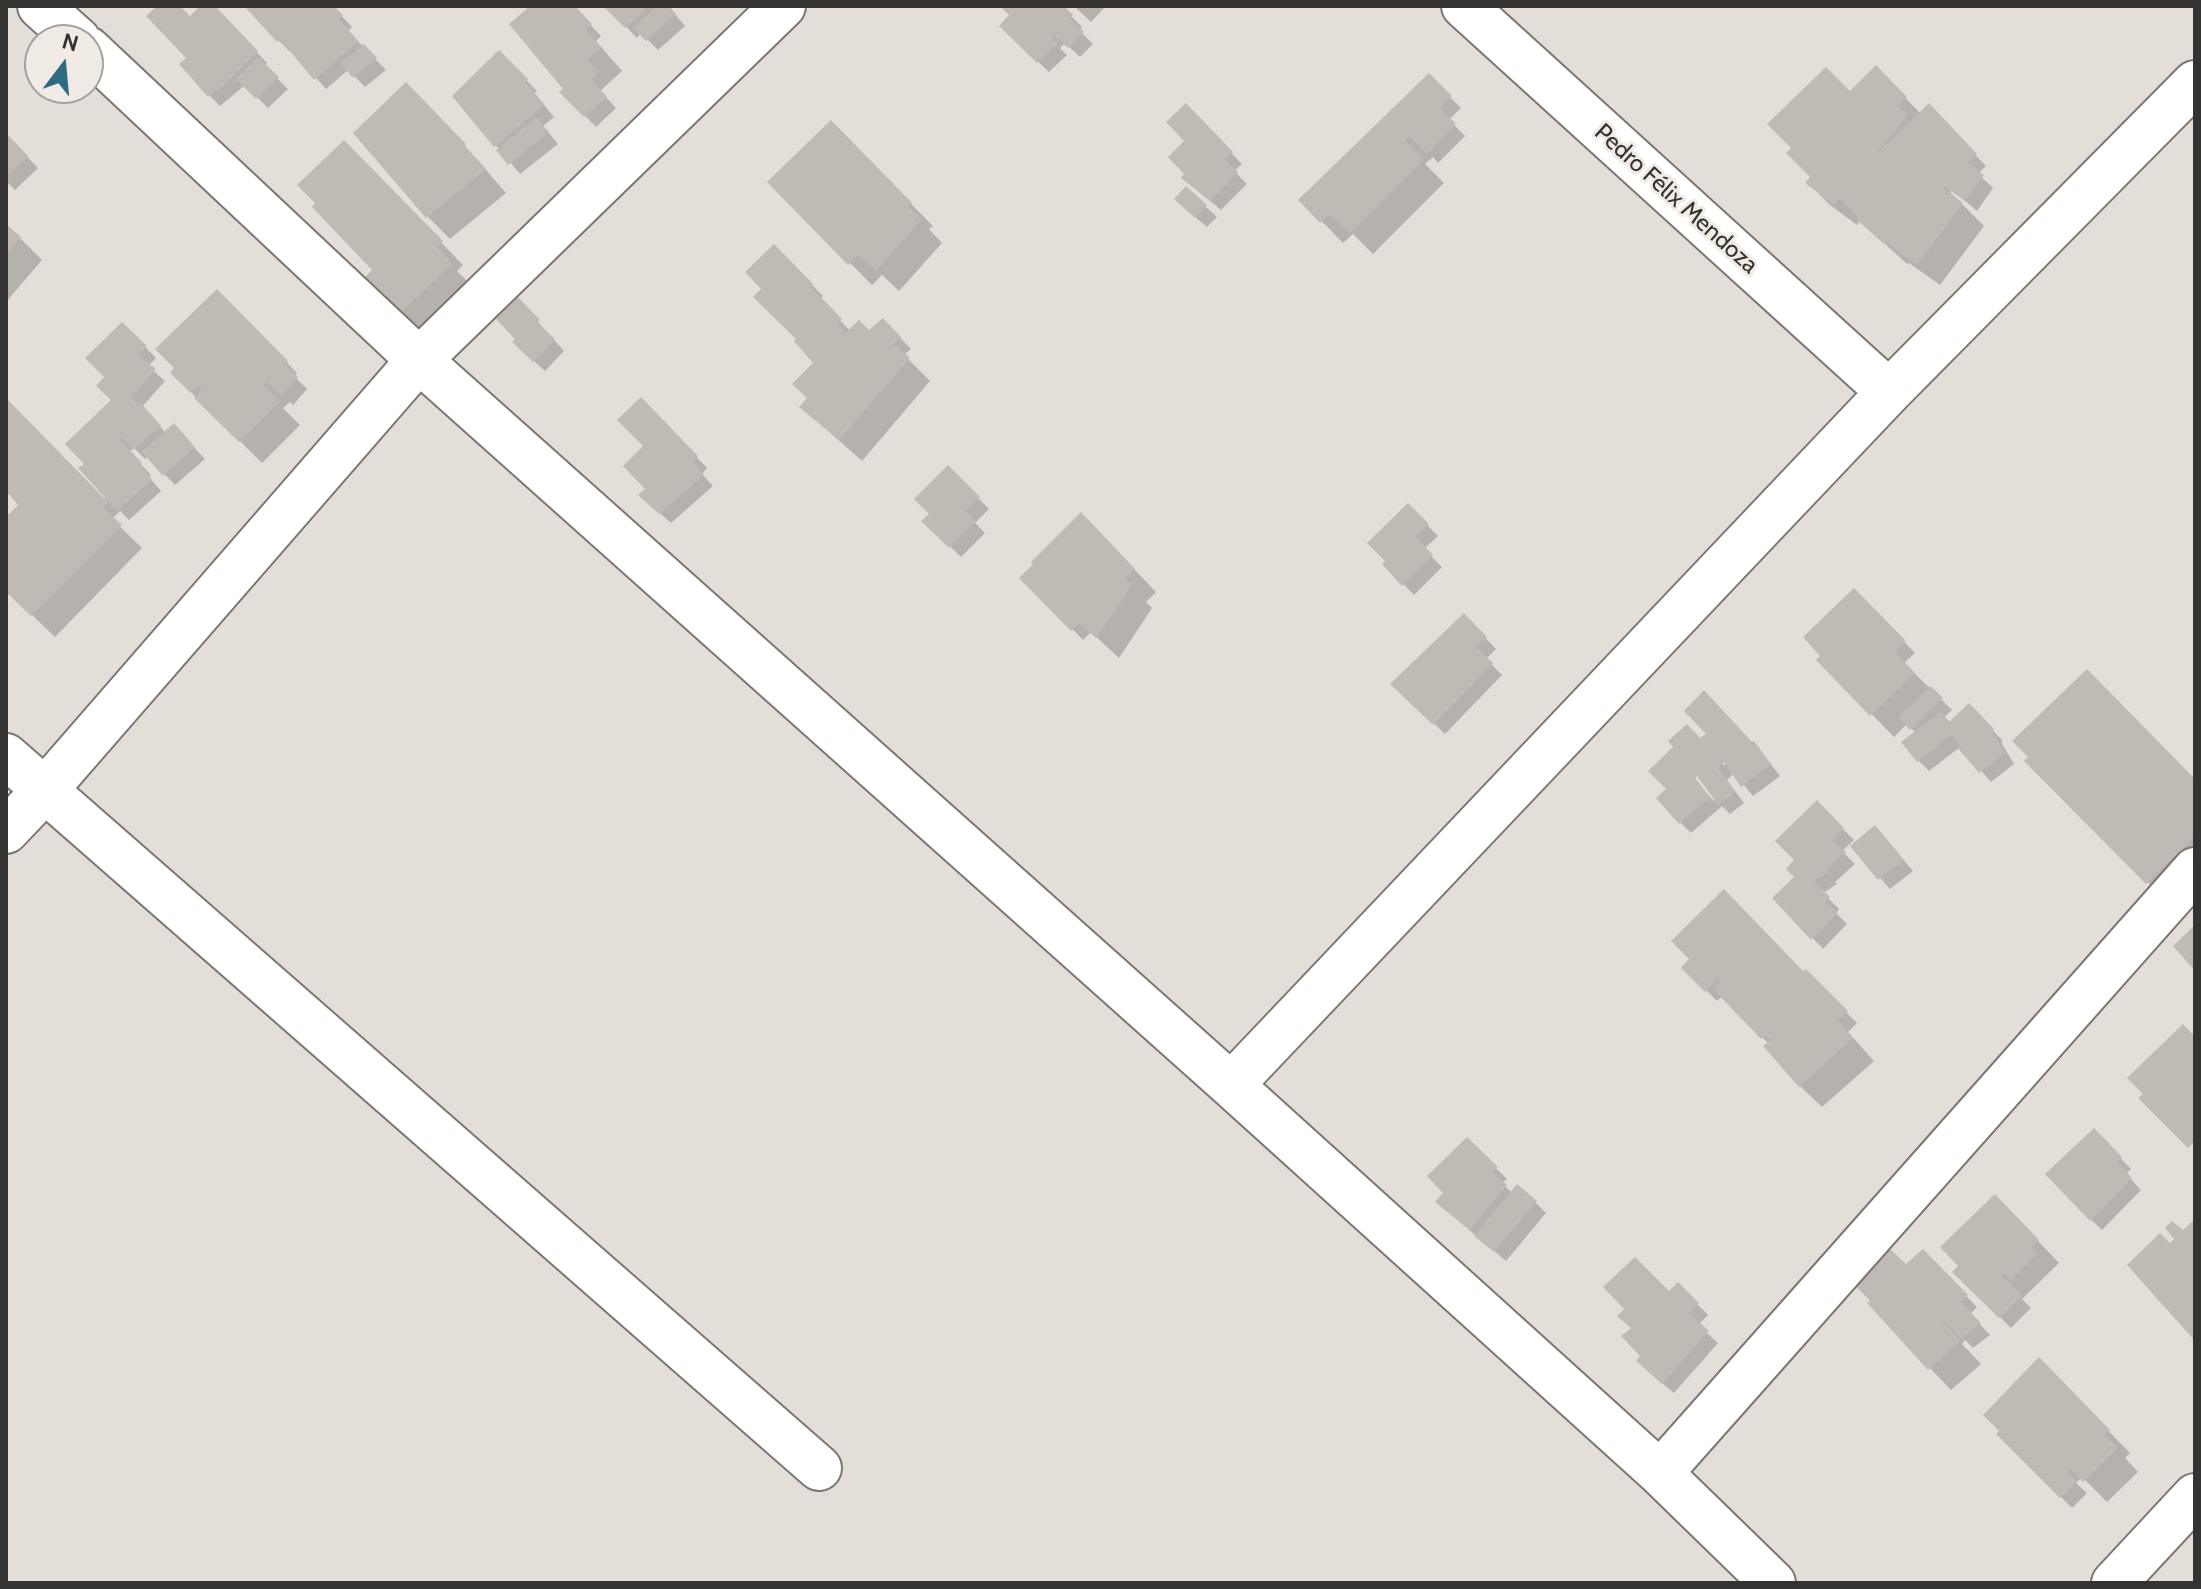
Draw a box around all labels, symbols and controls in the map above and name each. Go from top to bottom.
north arrow [24,24,104,104]
text: N [59,27,81,57]
street label: Pedro Félix Mendoza [1588,118,1764,280]

